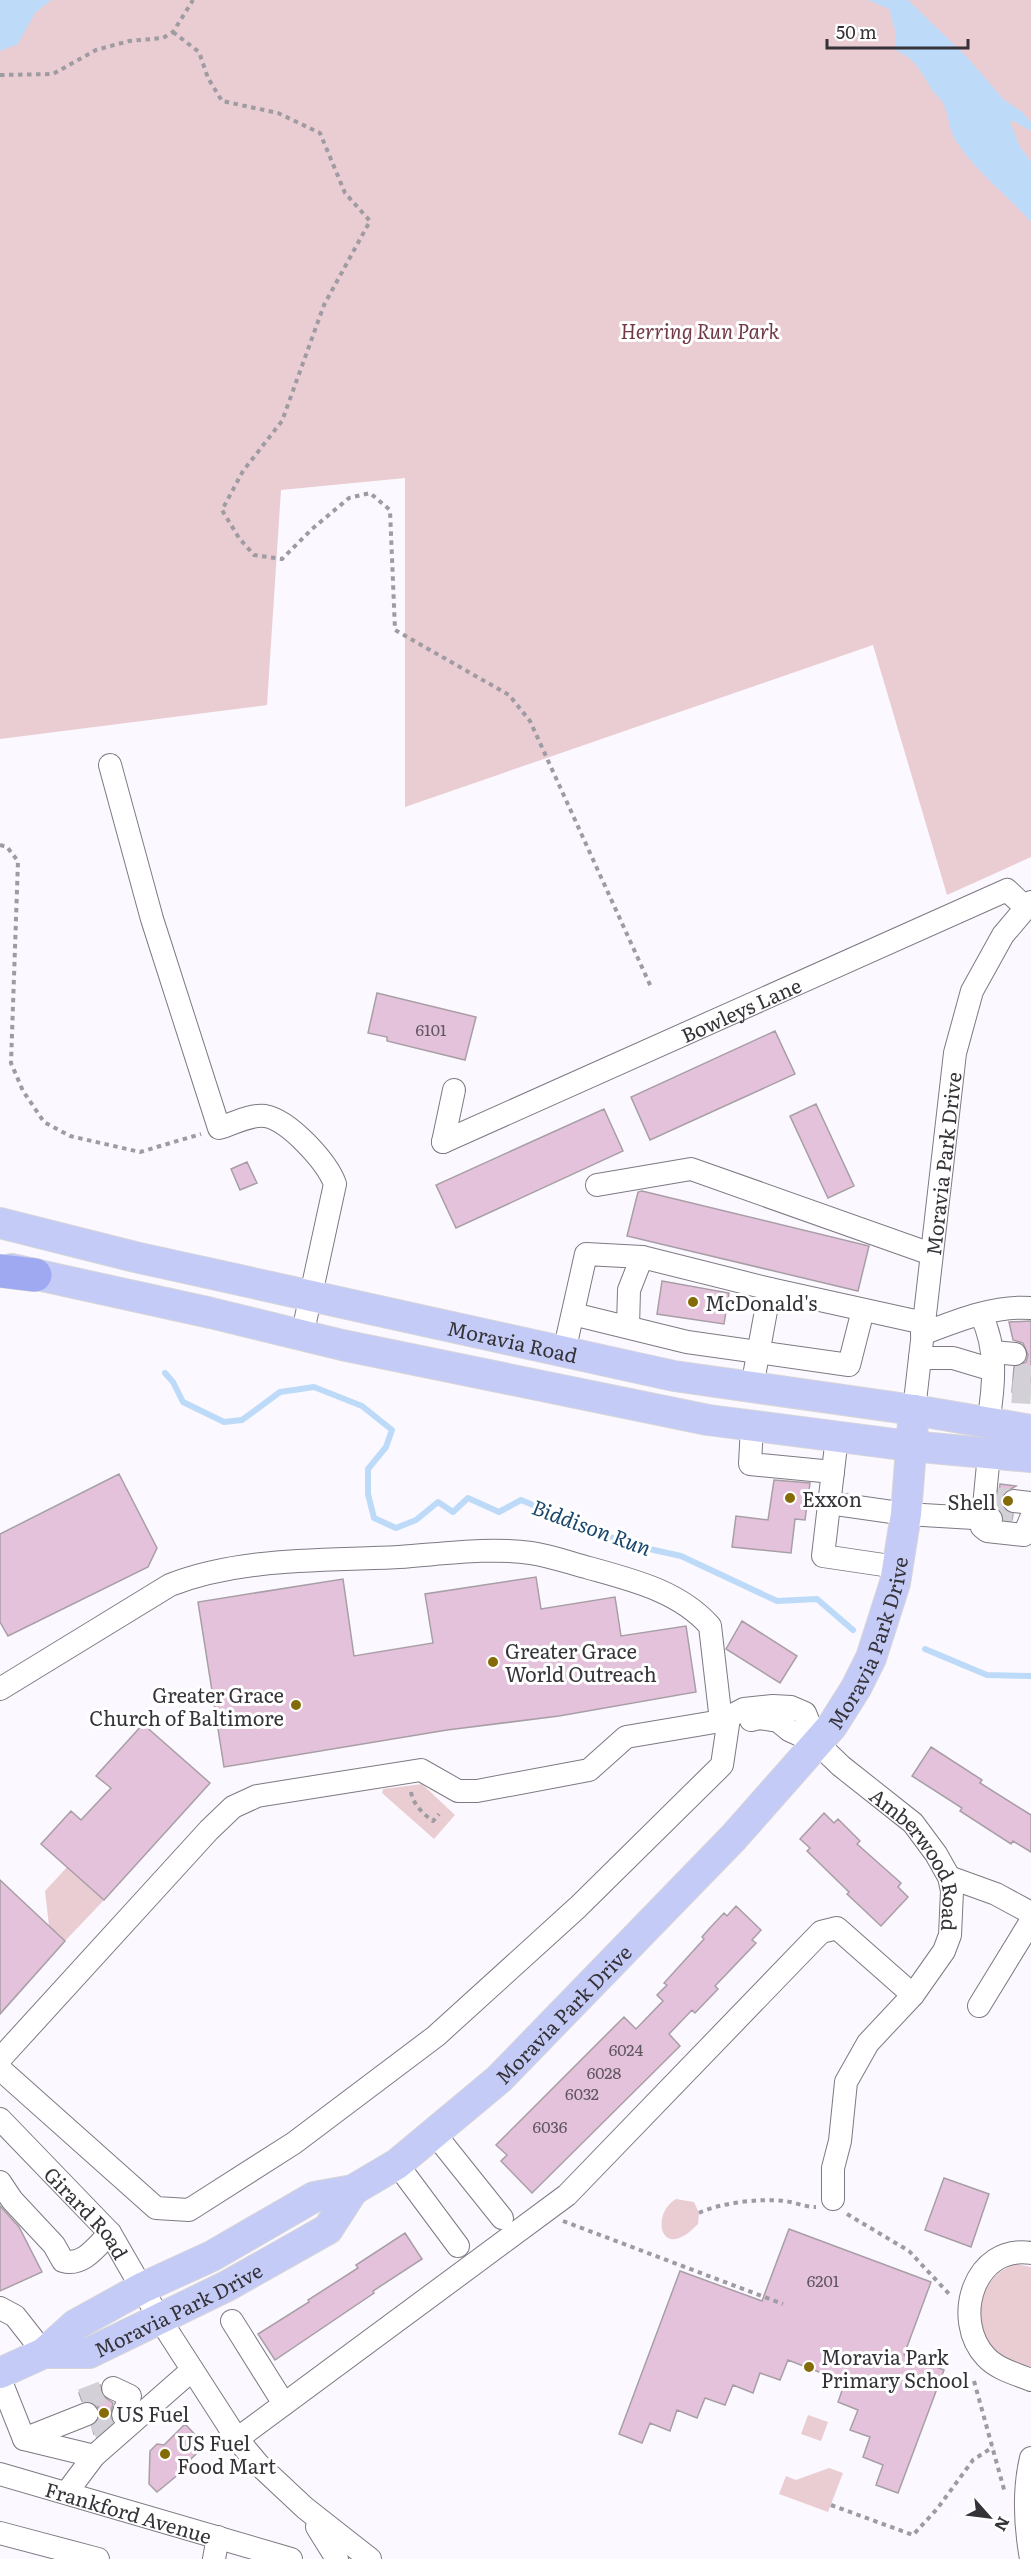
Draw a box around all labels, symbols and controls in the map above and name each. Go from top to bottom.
scale bar [827,12,968,50]
text: 50 m [836,18,877,45]
park label: Herring Run Park [621,315,779,345]
street label: Bowleys Lane [676,969,806,1049]
house number: 6101 [416,1017,447,1041]
street label: Moravia Park Drive [917,1070,968,1257]
place label: McDonald's [705,1287,817,1317]
marker: McDonald's [686,1295,700,1309]
street label: Moravia Road [445,1311,581,1369]
place label: Exxon [802,1483,862,1513]
place label: Shell [947,1486,996,1516]
water label: Biddison Run [528,1490,656,1562]
marker: Exxon [783,1491,797,1505]
marker: Shell [1001,1494,1015,1508]
street label: Moravia Park Drive [819,1554,914,1734]
place label: Greater Grace World Outreach [505,1635,657,1688]
marker: Greater Grace World Outreach [486,1655,500,1669]
place label: Greater Grace Church of Baltimore [89,1679,284,1732]
marker: Greater Grace Church of Baltimore [289,1698,303,1712]
street label: Amberwood Road [864,1780,968,1932]
street label: Moravia Park Drive [487,1937,637,2090]
house number: 6024 [609,2037,643,2061]
house number: 6028 [587,2060,621,2084]
house number: 6032 [565,2081,599,2105]
house number: 6036 [533,2114,568,2138]
street label: Girard Road [38,2159,137,2264]
street label: Moravia Park Drive [89,2254,267,2364]
house number: 6201 [807,2268,840,2292]
place label: Moravia Park Primary School [821,2341,969,2394]
marker: Moravia Park Primary School [802,2360,816,2374]
place label: US Fuel [116,2398,190,2428]
marker: US Fuel [97,2406,111,2420]
place label: US Fuel Food Mart [177,2427,276,2480]
marker: US Fuel Food Mart [158,2447,172,2461]
street label: Frankford Avenue [42,2473,216,2550]
north arrow [959,2487,1019,2547]
text: N [989,2513,1017,2536]

